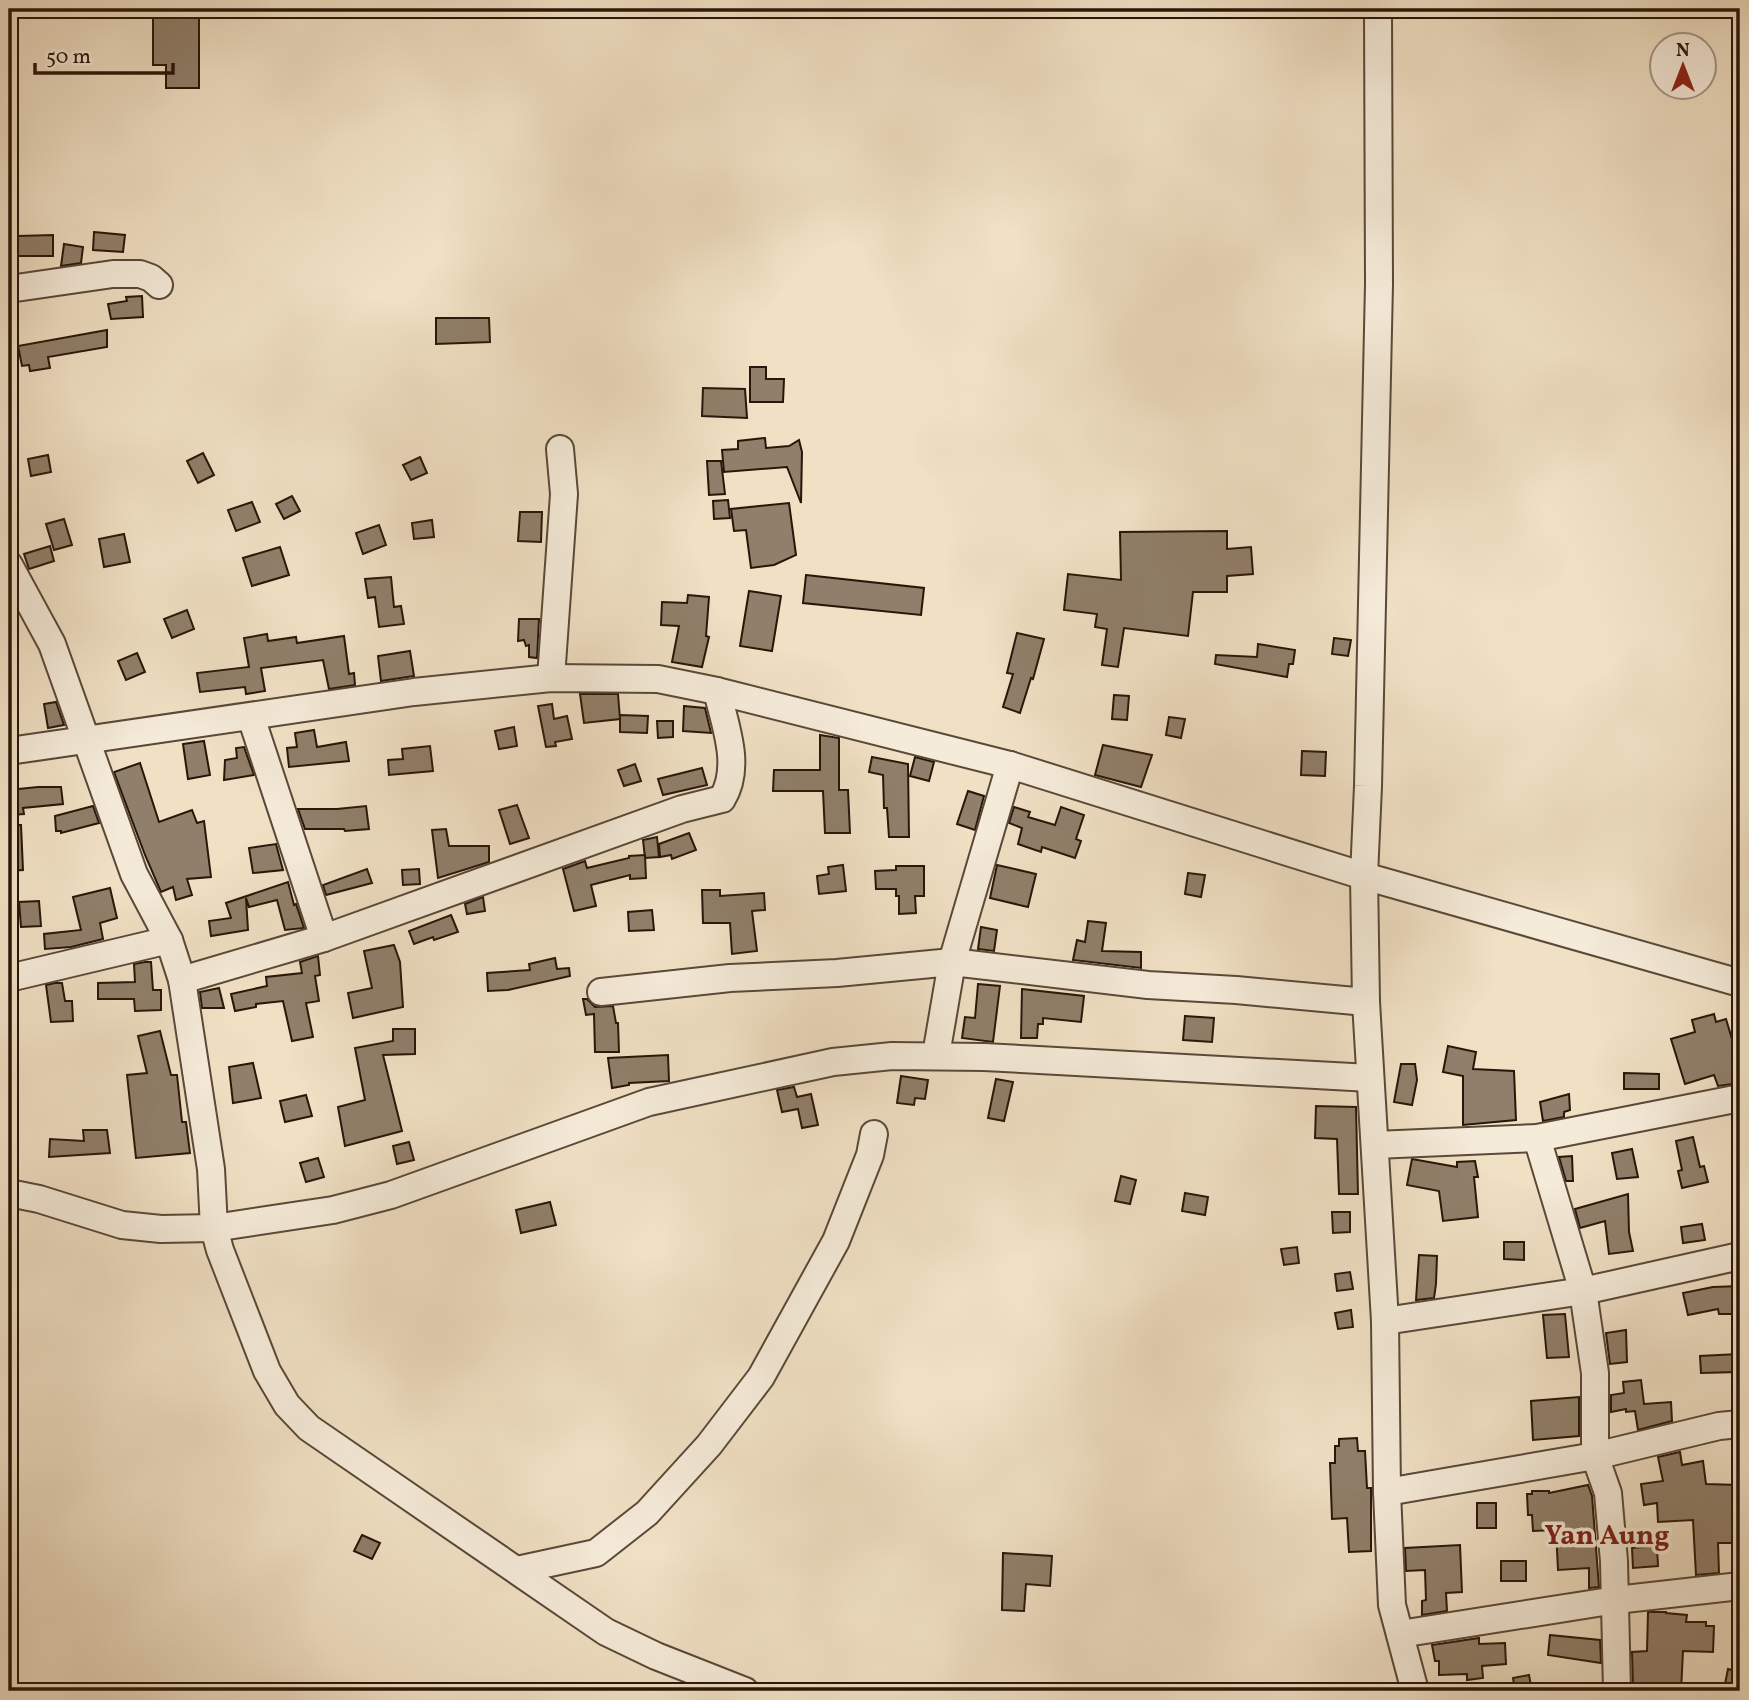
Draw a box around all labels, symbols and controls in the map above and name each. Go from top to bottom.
scale bar [35,32,173,76]
north arrow [1648,32,1718,102]
text: N [1676,38,1690,64]
text: 50 m [46,43,91,72]
district label: Yan Aung [1544,1517,1670,1556]

